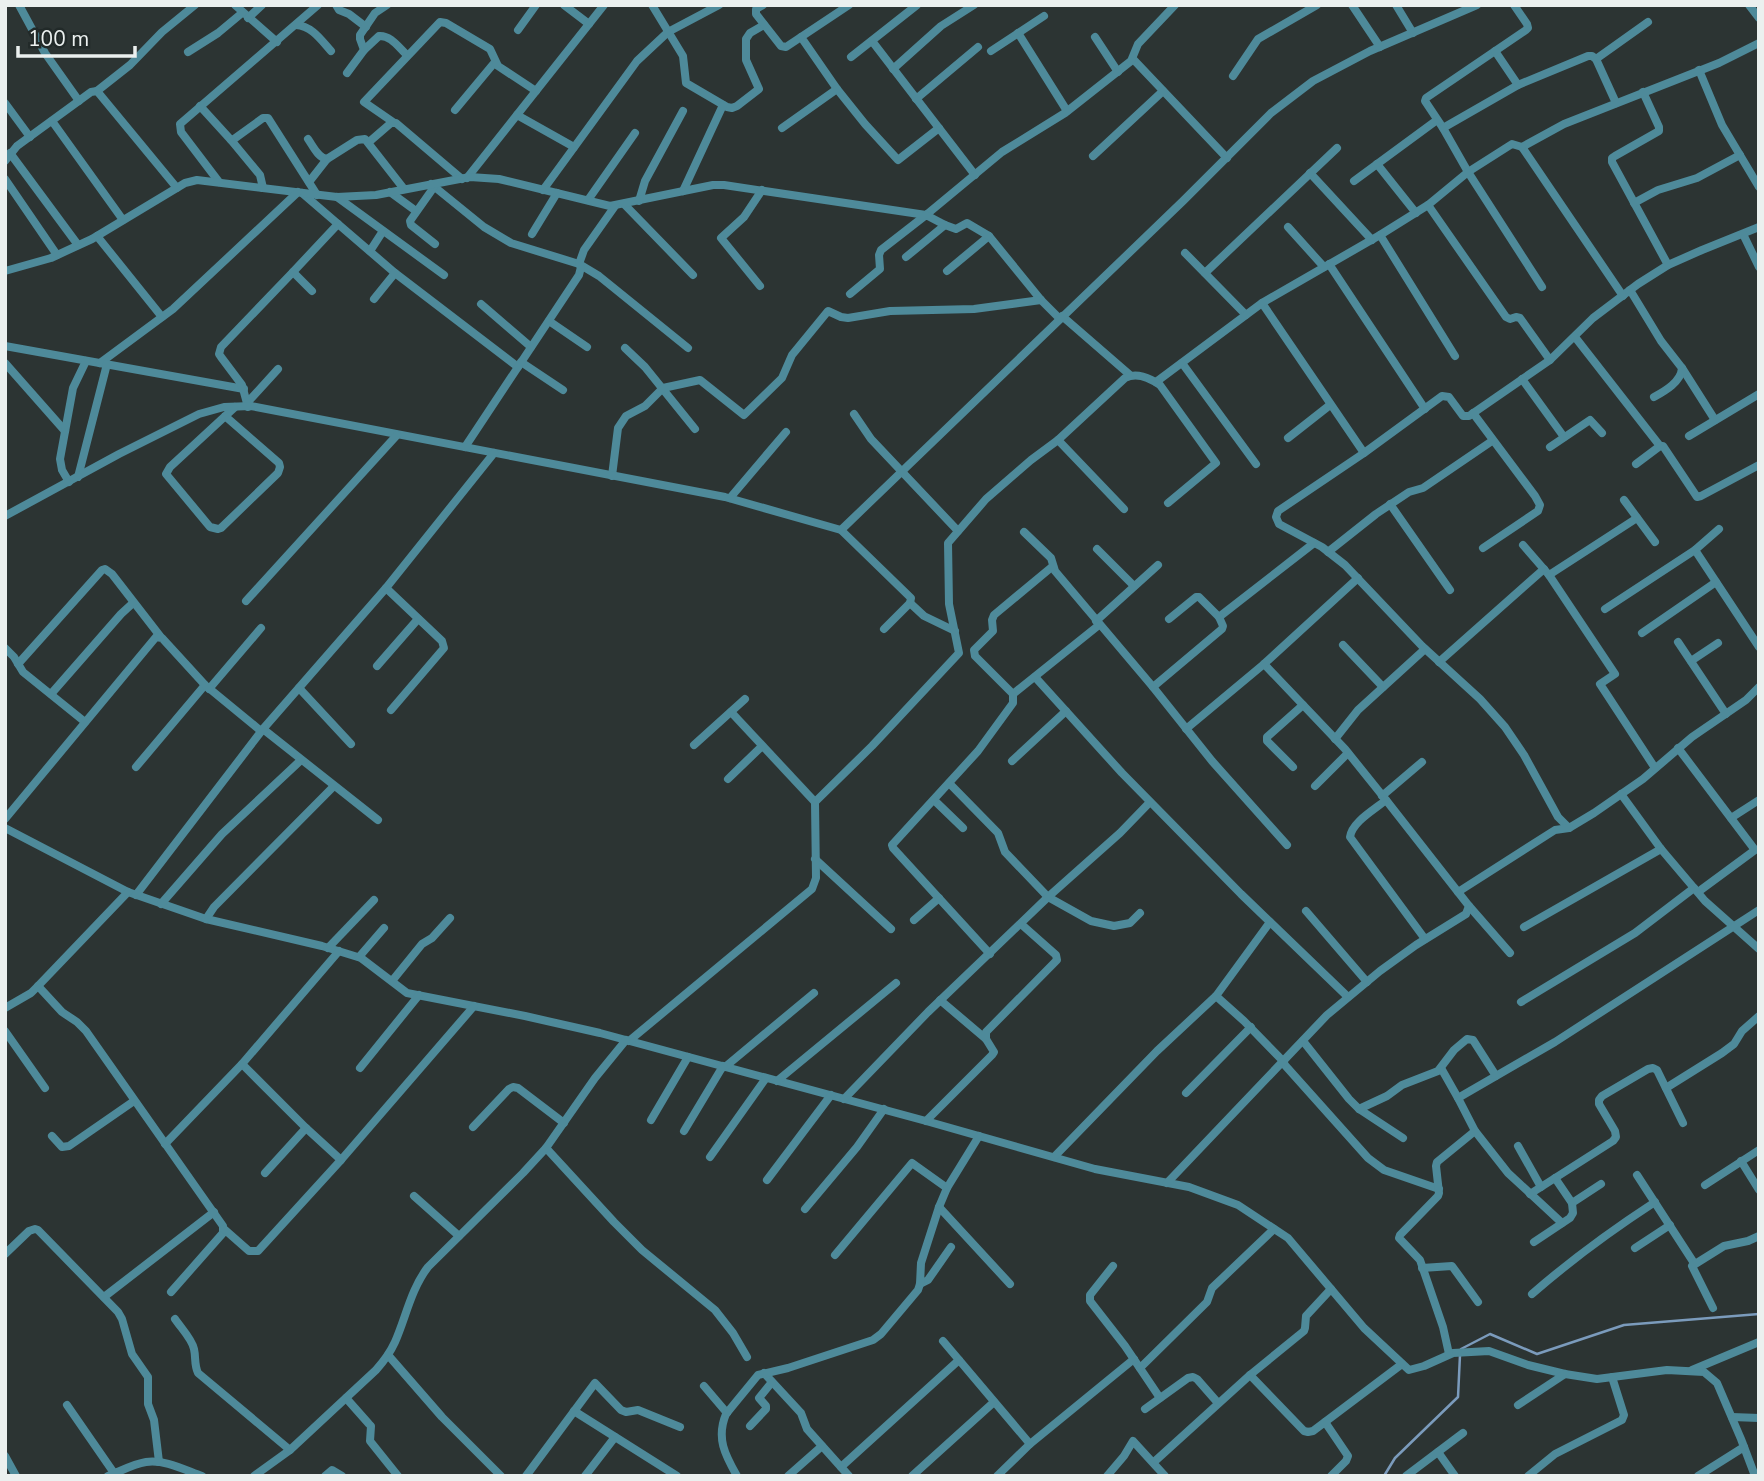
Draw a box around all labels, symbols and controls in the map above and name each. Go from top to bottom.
scale bar [18,14,135,58]
text: 100 m [28,25,89,53]

